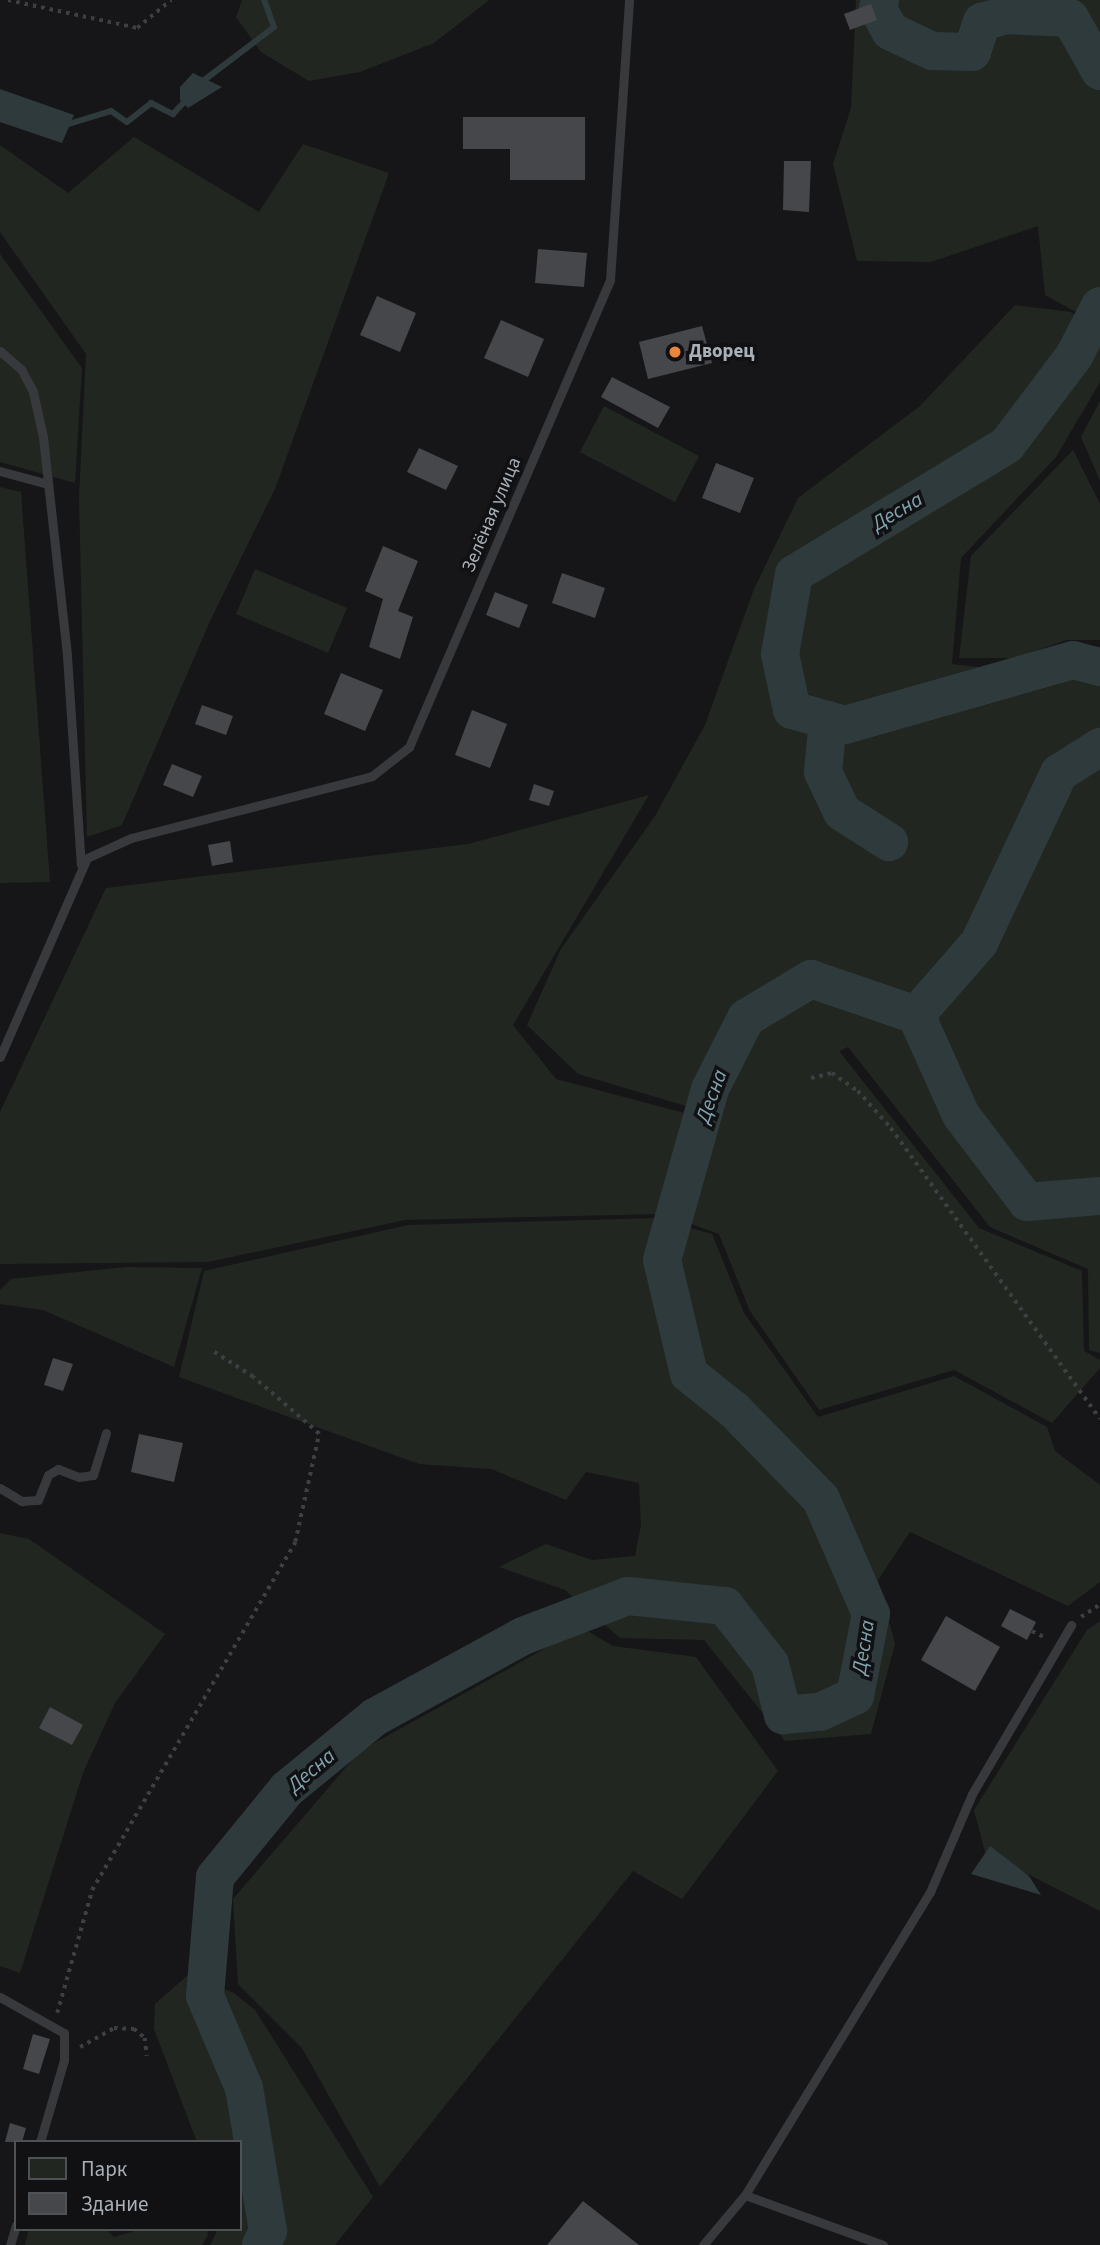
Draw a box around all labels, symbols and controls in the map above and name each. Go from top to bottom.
place label: Дворец [689,341,755,363]
marker: Дворец [667,344,683,360]
street label: Зелёная улица [457,454,527,576]
water label: Десна [867,486,927,536]
water label: Десна [690,1066,732,1126]
water label: Десна [846,1618,880,1676]
water label: Десна [282,1743,340,1797]
legend [14,2140,242,2231]
text: Парк [81,2154,127,2184]
text: Здание [81,2189,149,2219]

